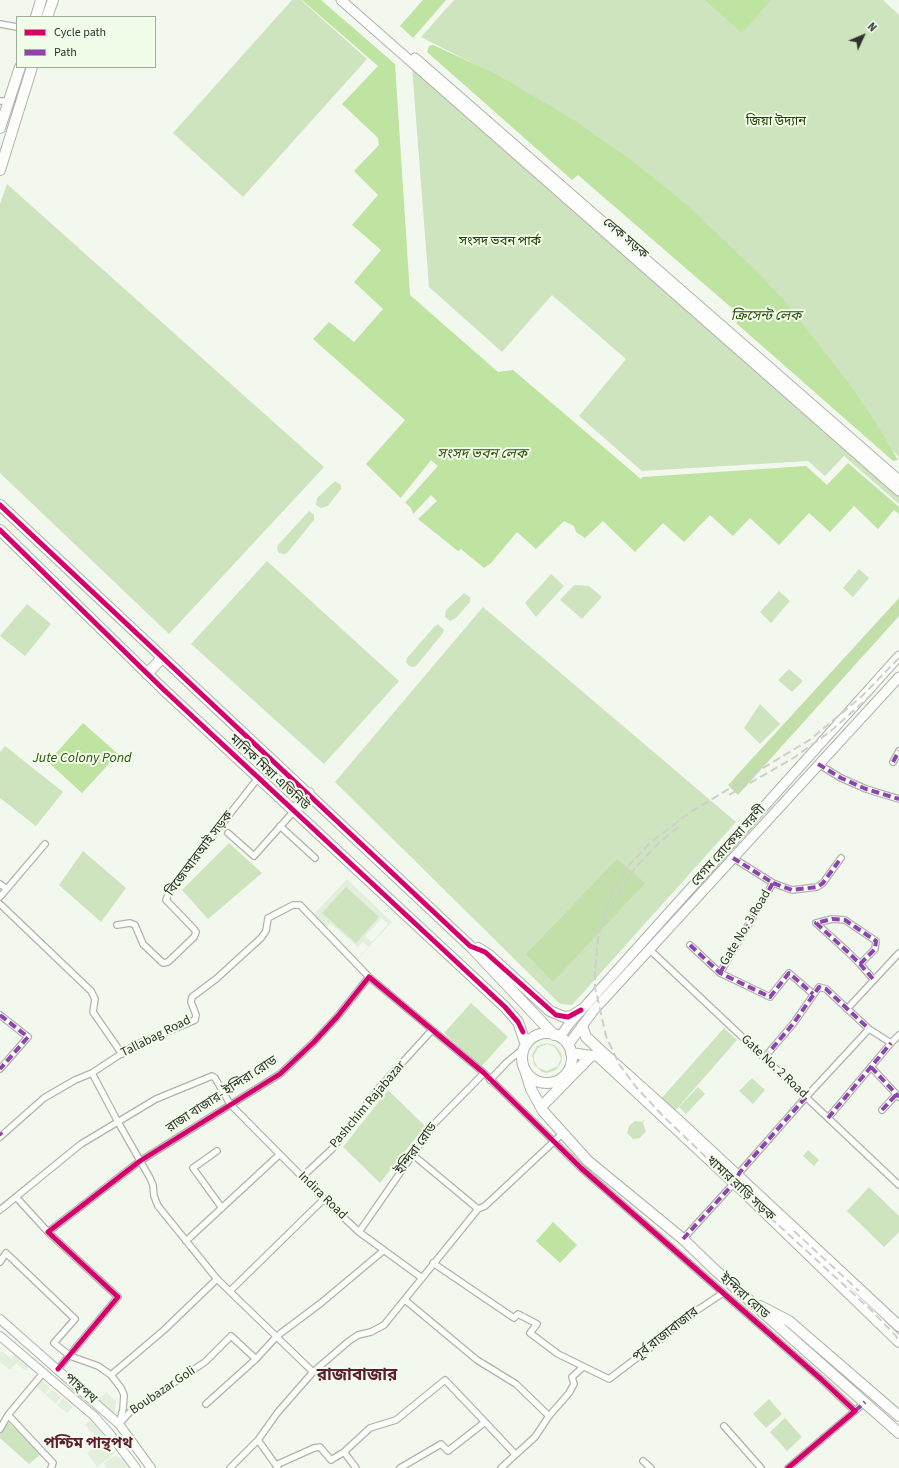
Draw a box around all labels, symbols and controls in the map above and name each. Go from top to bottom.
legend [16,16,156,68]
north arrow [843,16,883,56]
text: N [864,19,880,35]
text: Cycle path [54,24,106,41]
text: Path [54,44,77,61]
park label: জিয়া উদ্যান [746,114,806,130]
street label: লেক সড়ক [599,215,651,263]
park label: সংসদ ভবন পার্ক [459,234,541,250]
water label: ক্রিসেন্ট লেক [731,309,801,325]
water label: সংসদ ভবন লেক [437,447,527,463]
street label: মানিক মিয়া এভিনিউ [226,732,312,814]
water label: Jute Colony Pond [32,751,132,767]
street label: বেগম রোকেয়া সরণী [688,802,770,890]
street label: বিজেআরআই সড়ক [163,808,237,900]
street label: Gate No. 3 Road [717,887,775,969]
street label: Tallabag Road [118,1013,194,1061]
street label: Gate No. 2 Road [737,1032,811,1102]
street label: রাজা বাজার- ইন্দিরা রোড [164,1053,280,1137]
street label: Pashchim Rajabazar [327,1058,409,1152]
street label: ইন্দিরা রোড [393,1120,441,1178]
street label: খামার বাড়ি সড়ক [702,1153,778,1225]
street label: Indira Road [294,1169,350,1223]
street label: ইন্দিরা রোড [716,1271,772,1323]
street label: পূর্ব রাজাবাজার [630,1304,702,1366]
street label: Boubazar Goli [127,1363,199,1419]
district label: রাজাবাজার [317,1366,397,1386]
street label: পান্থপথ [61,1370,99,1408]
district label: পশ্চিম পান্থপথ [44,1436,132,1454]

